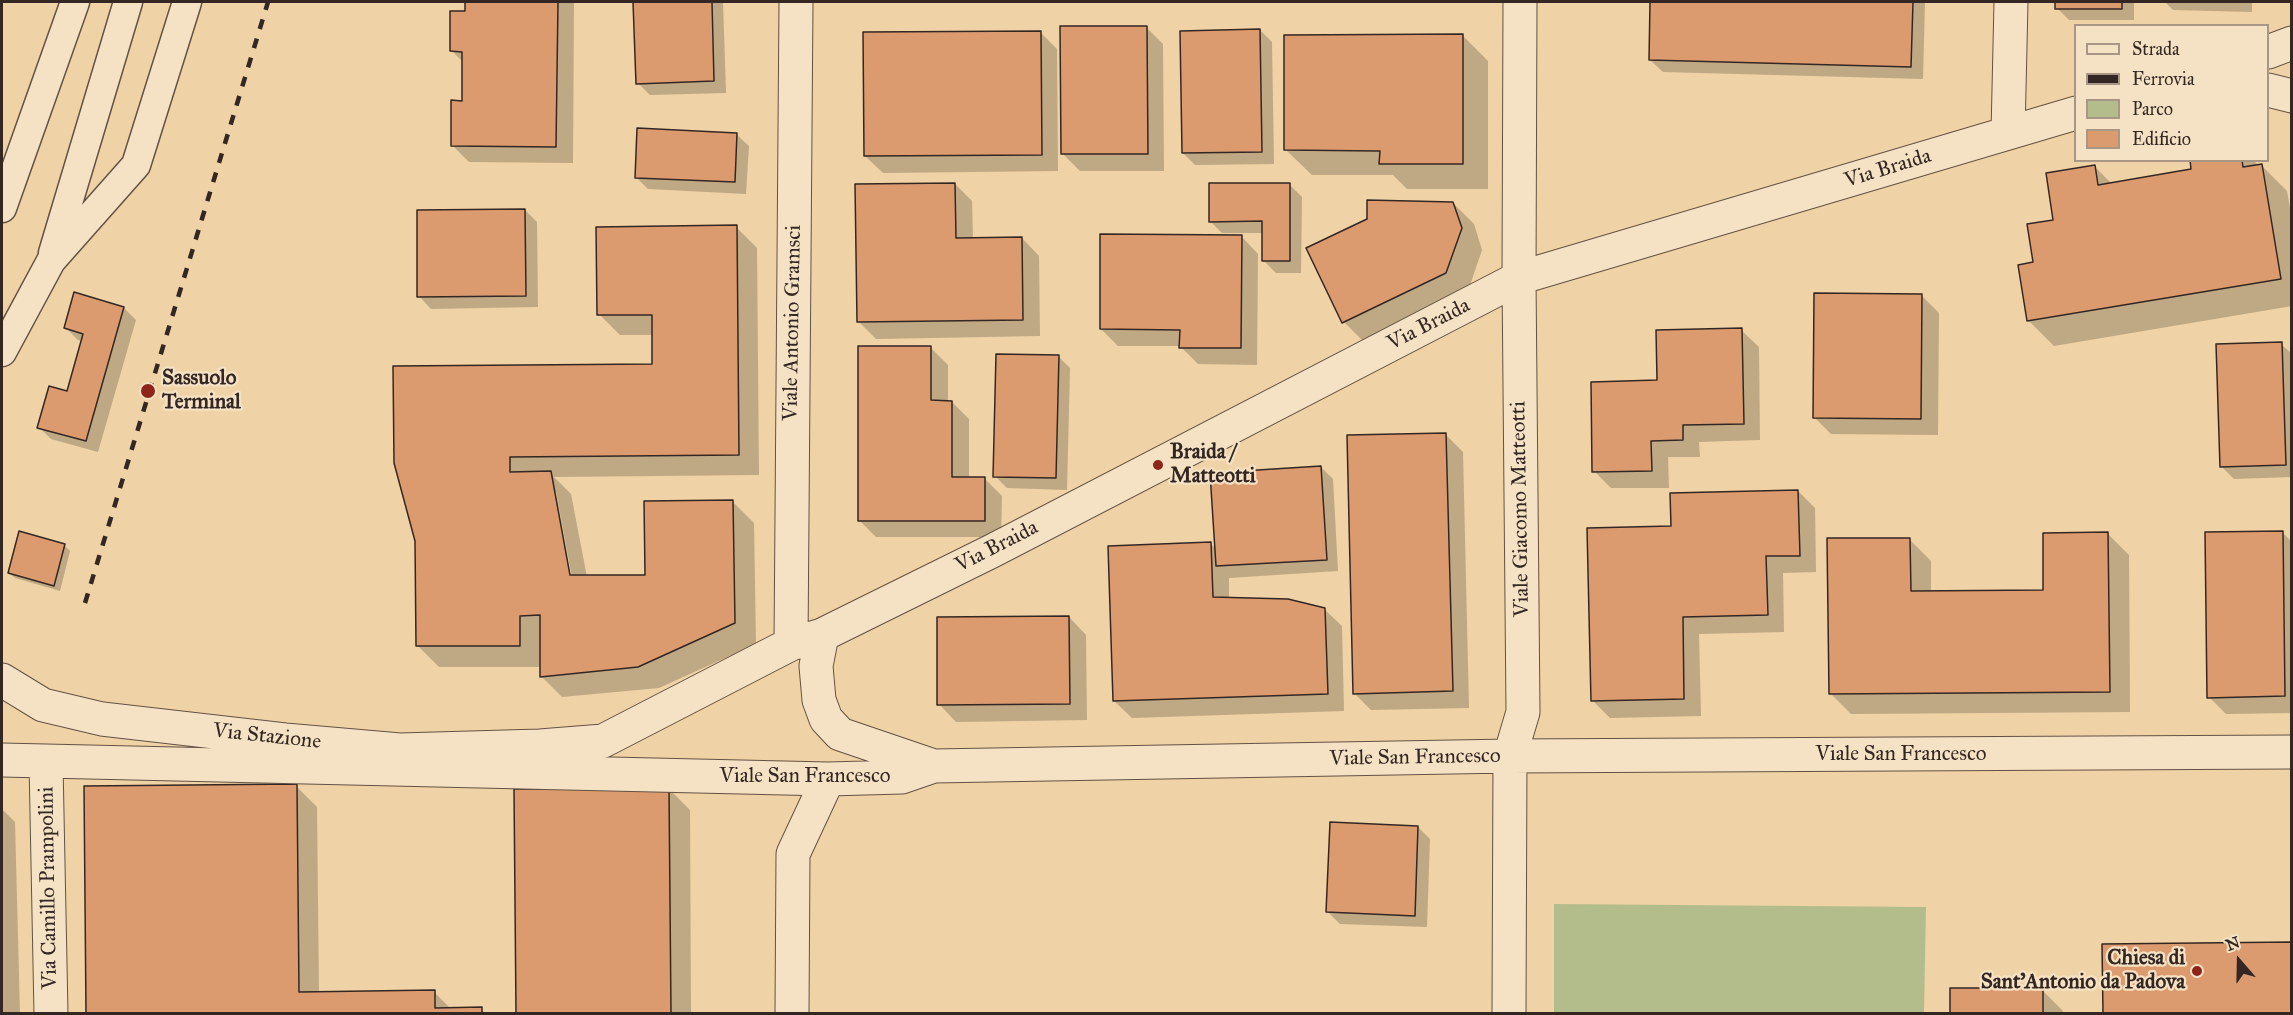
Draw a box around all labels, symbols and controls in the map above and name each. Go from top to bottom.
legend [2074,24,2269,162]
text: Strada [2132,38,2180,60]
text: Ferrovia [2132,68,2195,90]
text: Parco [2132,98,2173,120]
text: Edificio [2132,128,2191,150]
street label: Via Braida [1842,144,1934,194]
street label: Viale Antonio Gramsci [779,225,807,421]
street label: Via Braida [1383,293,1475,357]
place label: Sassuolo Terminal [162,366,241,416]
marker: Sassuolo Terminal [139,382,157,400]
street label: Viale Giacomo Matteotti [1507,401,1535,617]
place label: Braida / Matteotti [1170,440,1256,490]
marker: Braida / Matteotti [1151,458,1165,472]
street label: Via Braida [951,515,1043,579]
street label: Via Stazione [212,719,322,755]
street label: Viale San Francesco [1815,742,1987,768]
street label: Viale San Francesco [1329,744,1501,772]
street label: Viale San Francesco [719,764,891,790]
street label: Via Camillo Prampolini [35,786,63,990]
north arrow [2209,931,2269,991]
text: N [2223,932,2242,955]
place label: Chiesa di Sant'Antonio da Padova [1981,946,2185,996]
marker: Chiesa di Sant'Antonio da Padova [2190,964,2204,978]

